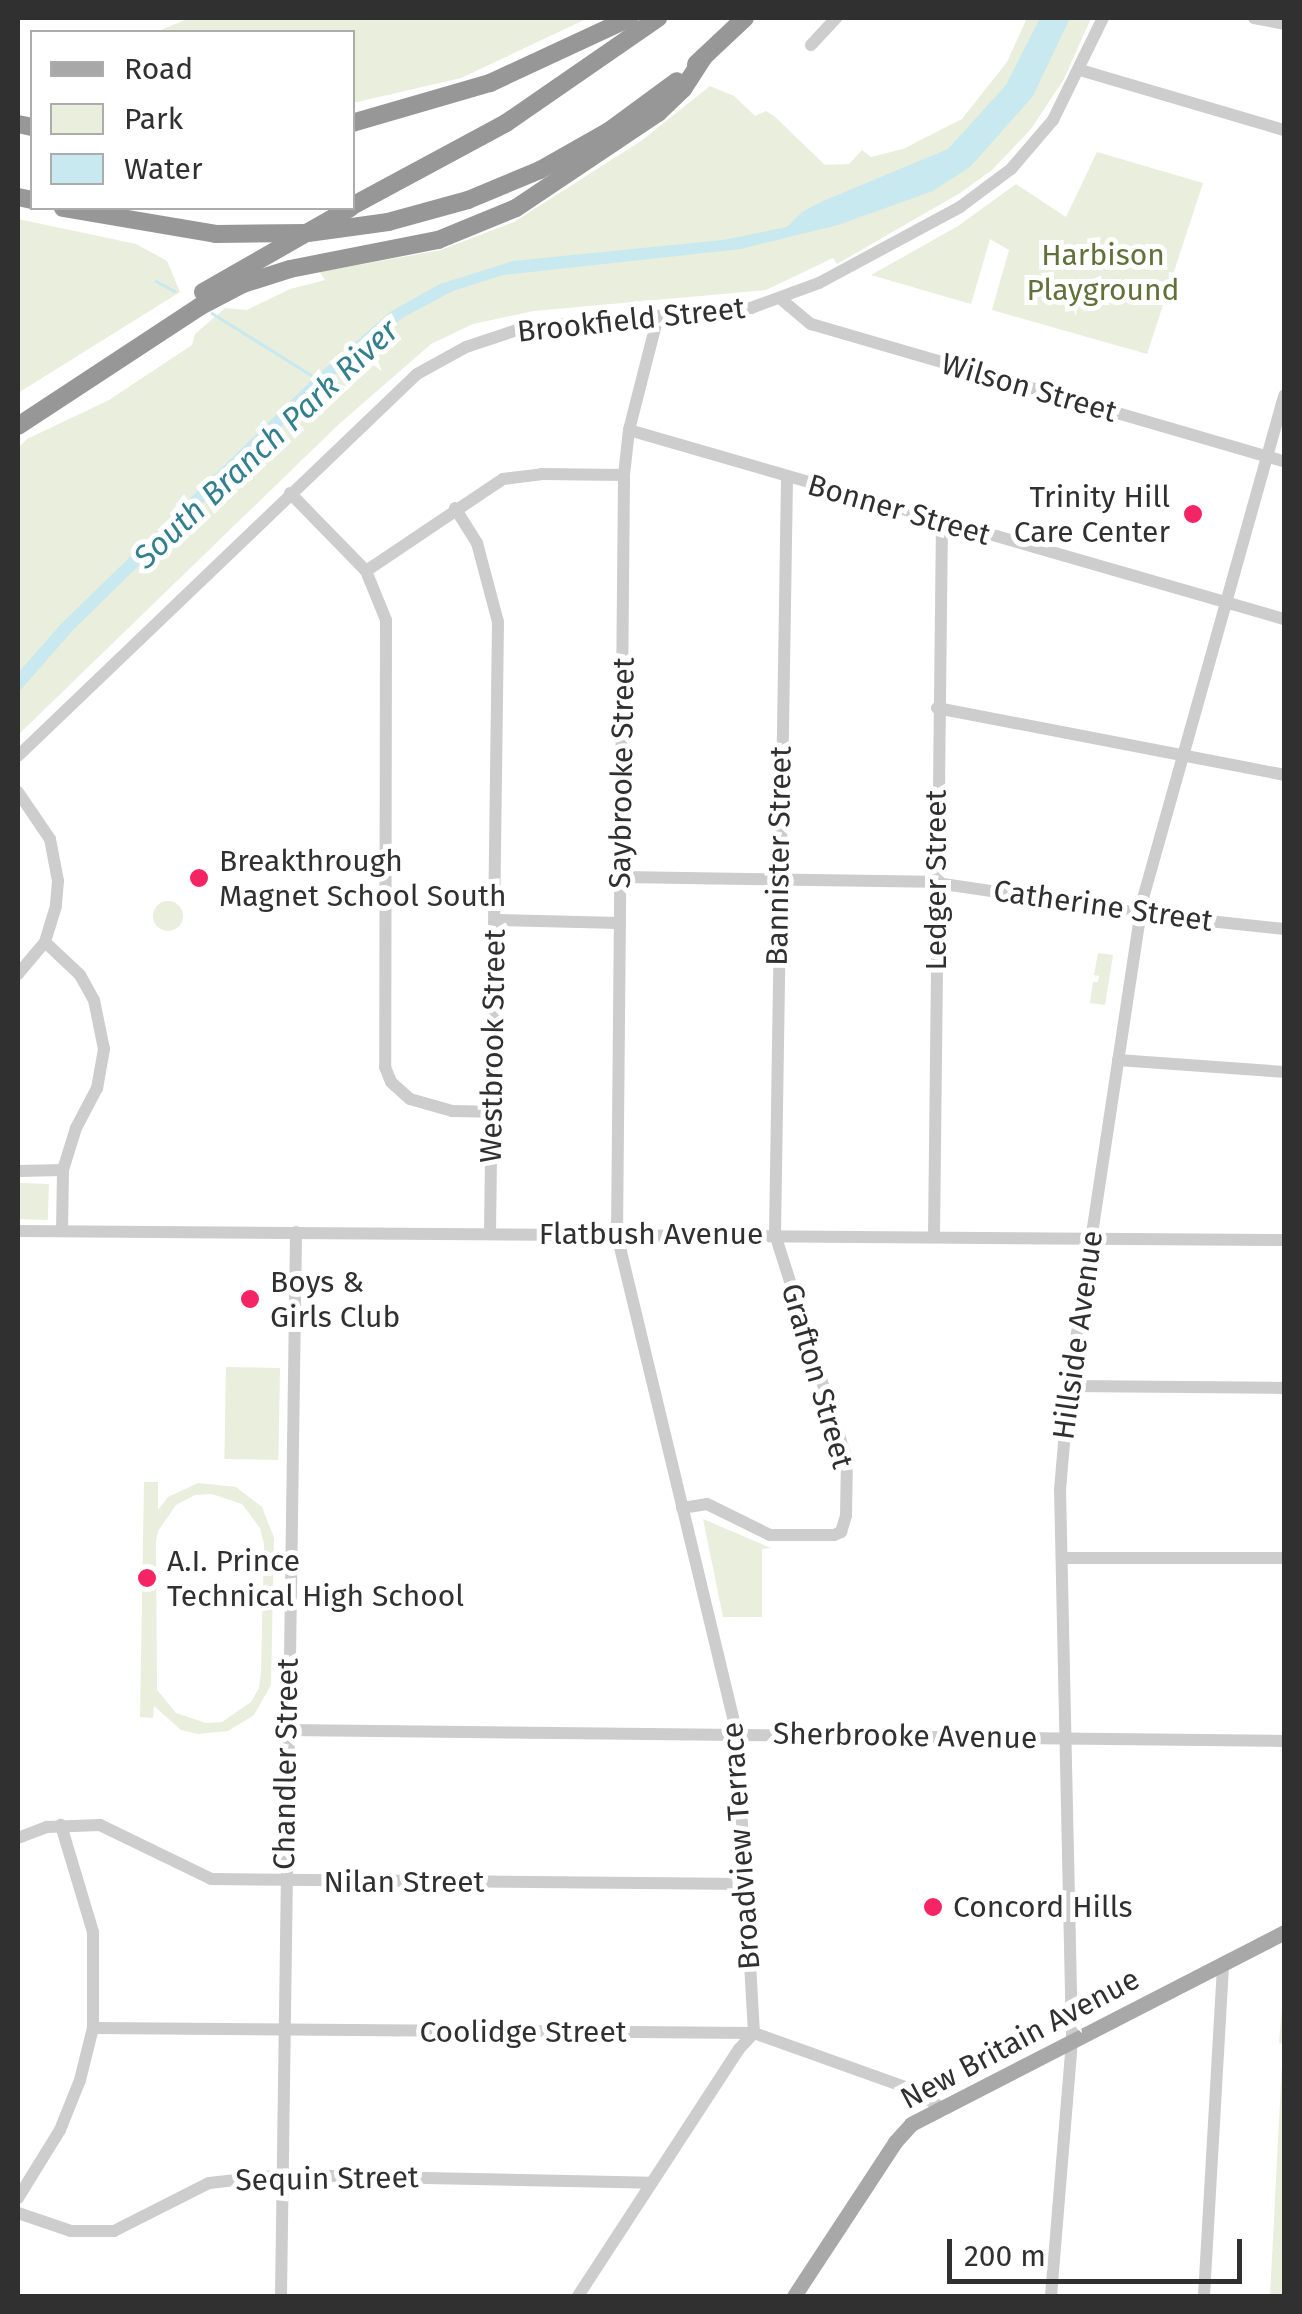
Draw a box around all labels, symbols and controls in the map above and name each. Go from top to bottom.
legend [30,30,355,210]
text: Road [124,51,193,87]
text: Park [124,101,183,137]
text: Water [124,151,203,187]
park label: Harbison Playground [1026,237,1180,308]
street label: Brookfield Street [515,290,747,350]
water label: South Branch Park River [126,311,406,577]
street label: Wilson Street [937,346,1121,430]
street label: Bonner Street [804,467,994,553]
place label: Trinity Hill Care Center [1014,479,1170,550]
marker: Trinity Hill Care Center [1180,501,1206,527]
street label: Saybrooke Street [602,657,642,889]
street label: Bannister Street [759,746,799,966]
street label: Ledger Street [918,790,954,970]
place label: Breakthrough Magnet School South [219,843,506,914]
marker: Breakthrough Magnet School South [188,867,210,889]
street label: Catherine Street [991,873,1215,939]
street label: Westbrook Street [473,929,513,1163]
street label: Flatbush Avenue [539,1216,763,1252]
street label: Hillside Avenue [1046,1228,1110,1442]
place label: Boys & Girls Club [270,1264,400,1334]
street label: Grafton Street [773,1279,861,1473]
marker: Boys & Girls Club [239,1288,261,1310]
place label: A.I. Prince Technical High School [167,1543,464,1614]
marker: A.I. Prince Technical High School [136,1567,158,1589]
street label: Chandler Street [266,1658,306,1870]
street label: Sherbrooke Avenue [773,1716,1037,1756]
street label: Broadview Terrace [714,1721,768,1971]
street label: Nilan Street [324,1864,484,1900]
place label: Concord Hills [953,1889,1133,1925]
marker: Concord Hills [922,1896,944,1918]
street label: New Britain Avenue [895,1961,1145,2117]
street label: Coolidge Street [419,2014,627,2050]
street label: Sequin Street [235,2159,419,2199]
scale bar [952,2219,1247,2281]
text: 200 m [964,2238,1046,2274]

